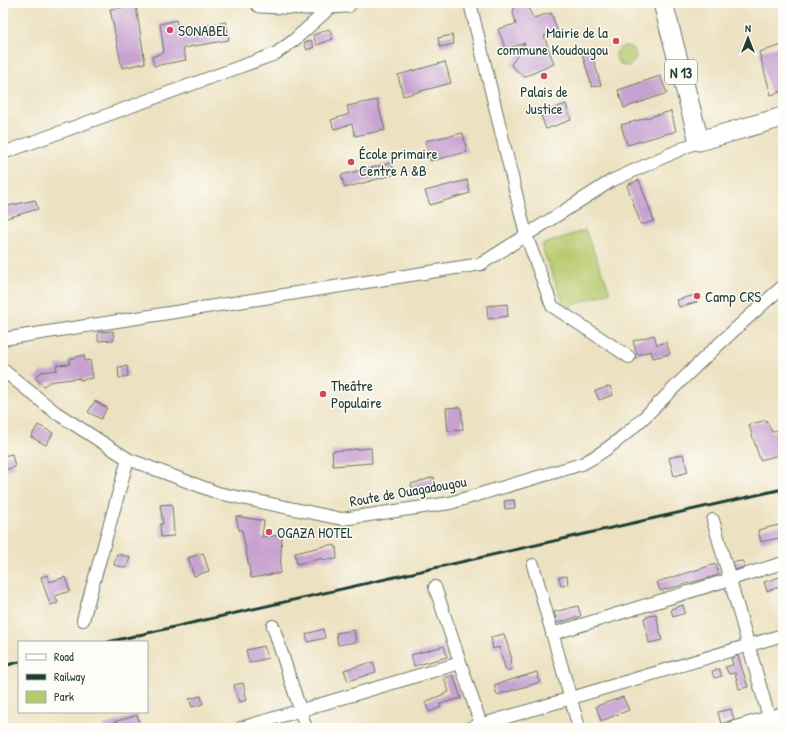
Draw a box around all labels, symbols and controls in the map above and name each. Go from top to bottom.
north arrow [728,18,768,58]
place label: SONABEL [178,20,229,41]
text: N [745,21,751,35]
place label: Mairie de la commune Koudougou [497,22,608,60]
marker: SONABEL [165,25,175,35]
marker: Mairie de la commune Koudougou [611,36,621,46]
road number: N 13 [665,60,697,84]
marker: Palais de Justice [539,71,549,81]
place label: Palais de Justice [520,81,568,119]
place label: École primaire Centre A &B [359,143,438,181]
marker: École primaire Centre A &B [346,157,356,167]
place label: Camp CRS [705,286,761,307]
marker: Camp CRS [692,291,702,301]
place label: Theâtre Populaire [331,375,382,413]
marker: Theâtre Populaire [318,389,328,399]
street label: Route de Ouagadougou [348,470,468,512]
place label: OGAZA HOTEL [277,522,353,543]
marker: OGAZA HOTEL [264,527,274,537]
legend [18,641,148,713]
text: Road [54,648,74,665]
text: Railway [54,668,85,685]
text: Park [54,688,74,705]

